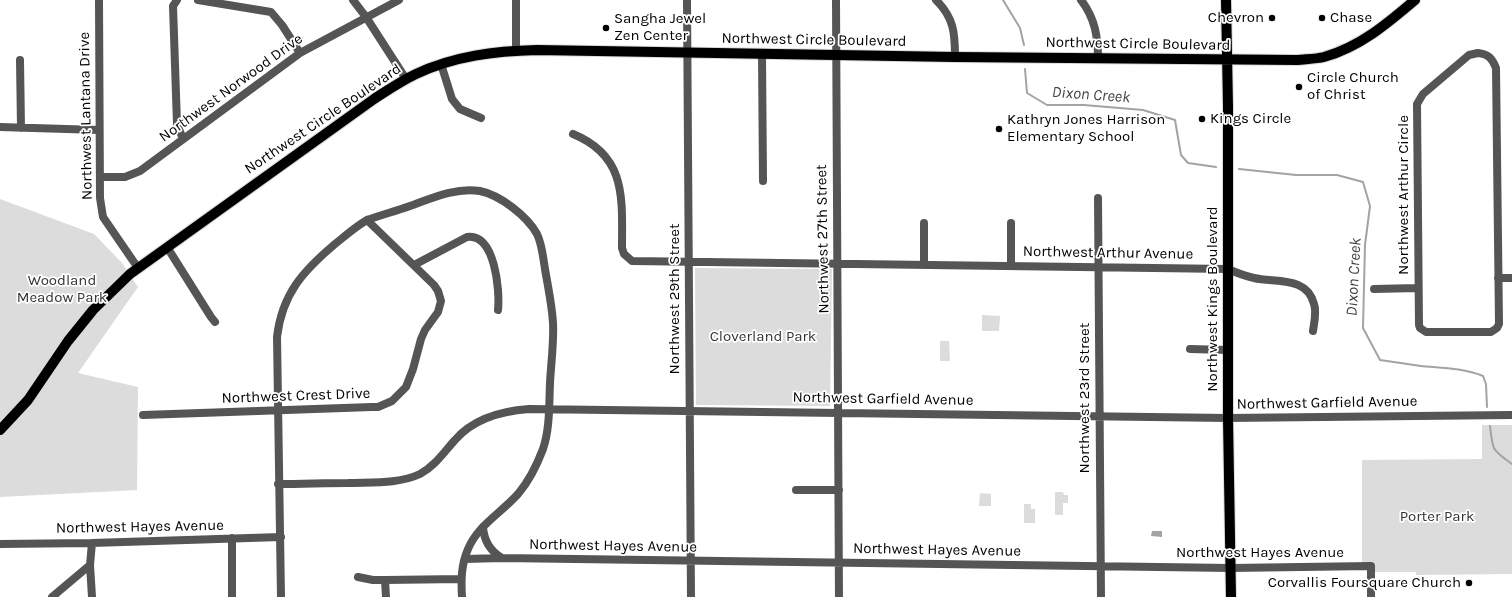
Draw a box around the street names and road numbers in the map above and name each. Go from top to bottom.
street label: Northwest Circle Boulevard [721,29,907,51]
street label: Northwest Norwood Drive [156,30,306,146]
street label: Northwest Lantana Drive [76,32,96,200]
street label: Northwest Circle Boulevard [1045,33,1231,55]
street label: Northwest Circle Boulevard [241,60,405,178]
street label: Northwest Arthur Circle [1395,115,1413,275]
street label: Northwest 27th Street [813,164,833,314]
street label: Northwest Kings Boulevard [1204,206,1222,392]
street label: Northwest 29th Street [666,223,684,375]
street label: Northwest Arthur Avenue [1023,243,1193,263]
street label: Northwest 23rd Street [1076,323,1094,473]
street label: Northwest Crest Drive [221,384,371,408]
street label: Northwest Garfield Avenue [792,388,974,410]
street label: Northwest Garfield Avenue [1236,392,1418,414]
street label: Northwest Hayes Avenue [56,517,224,537]
street label: Northwest Hayes Avenue [529,536,697,556]
street label: Northwest Hayes Avenue [853,540,1021,560]
street label: Northwest Hayes Avenue [1176,544,1344,562]

